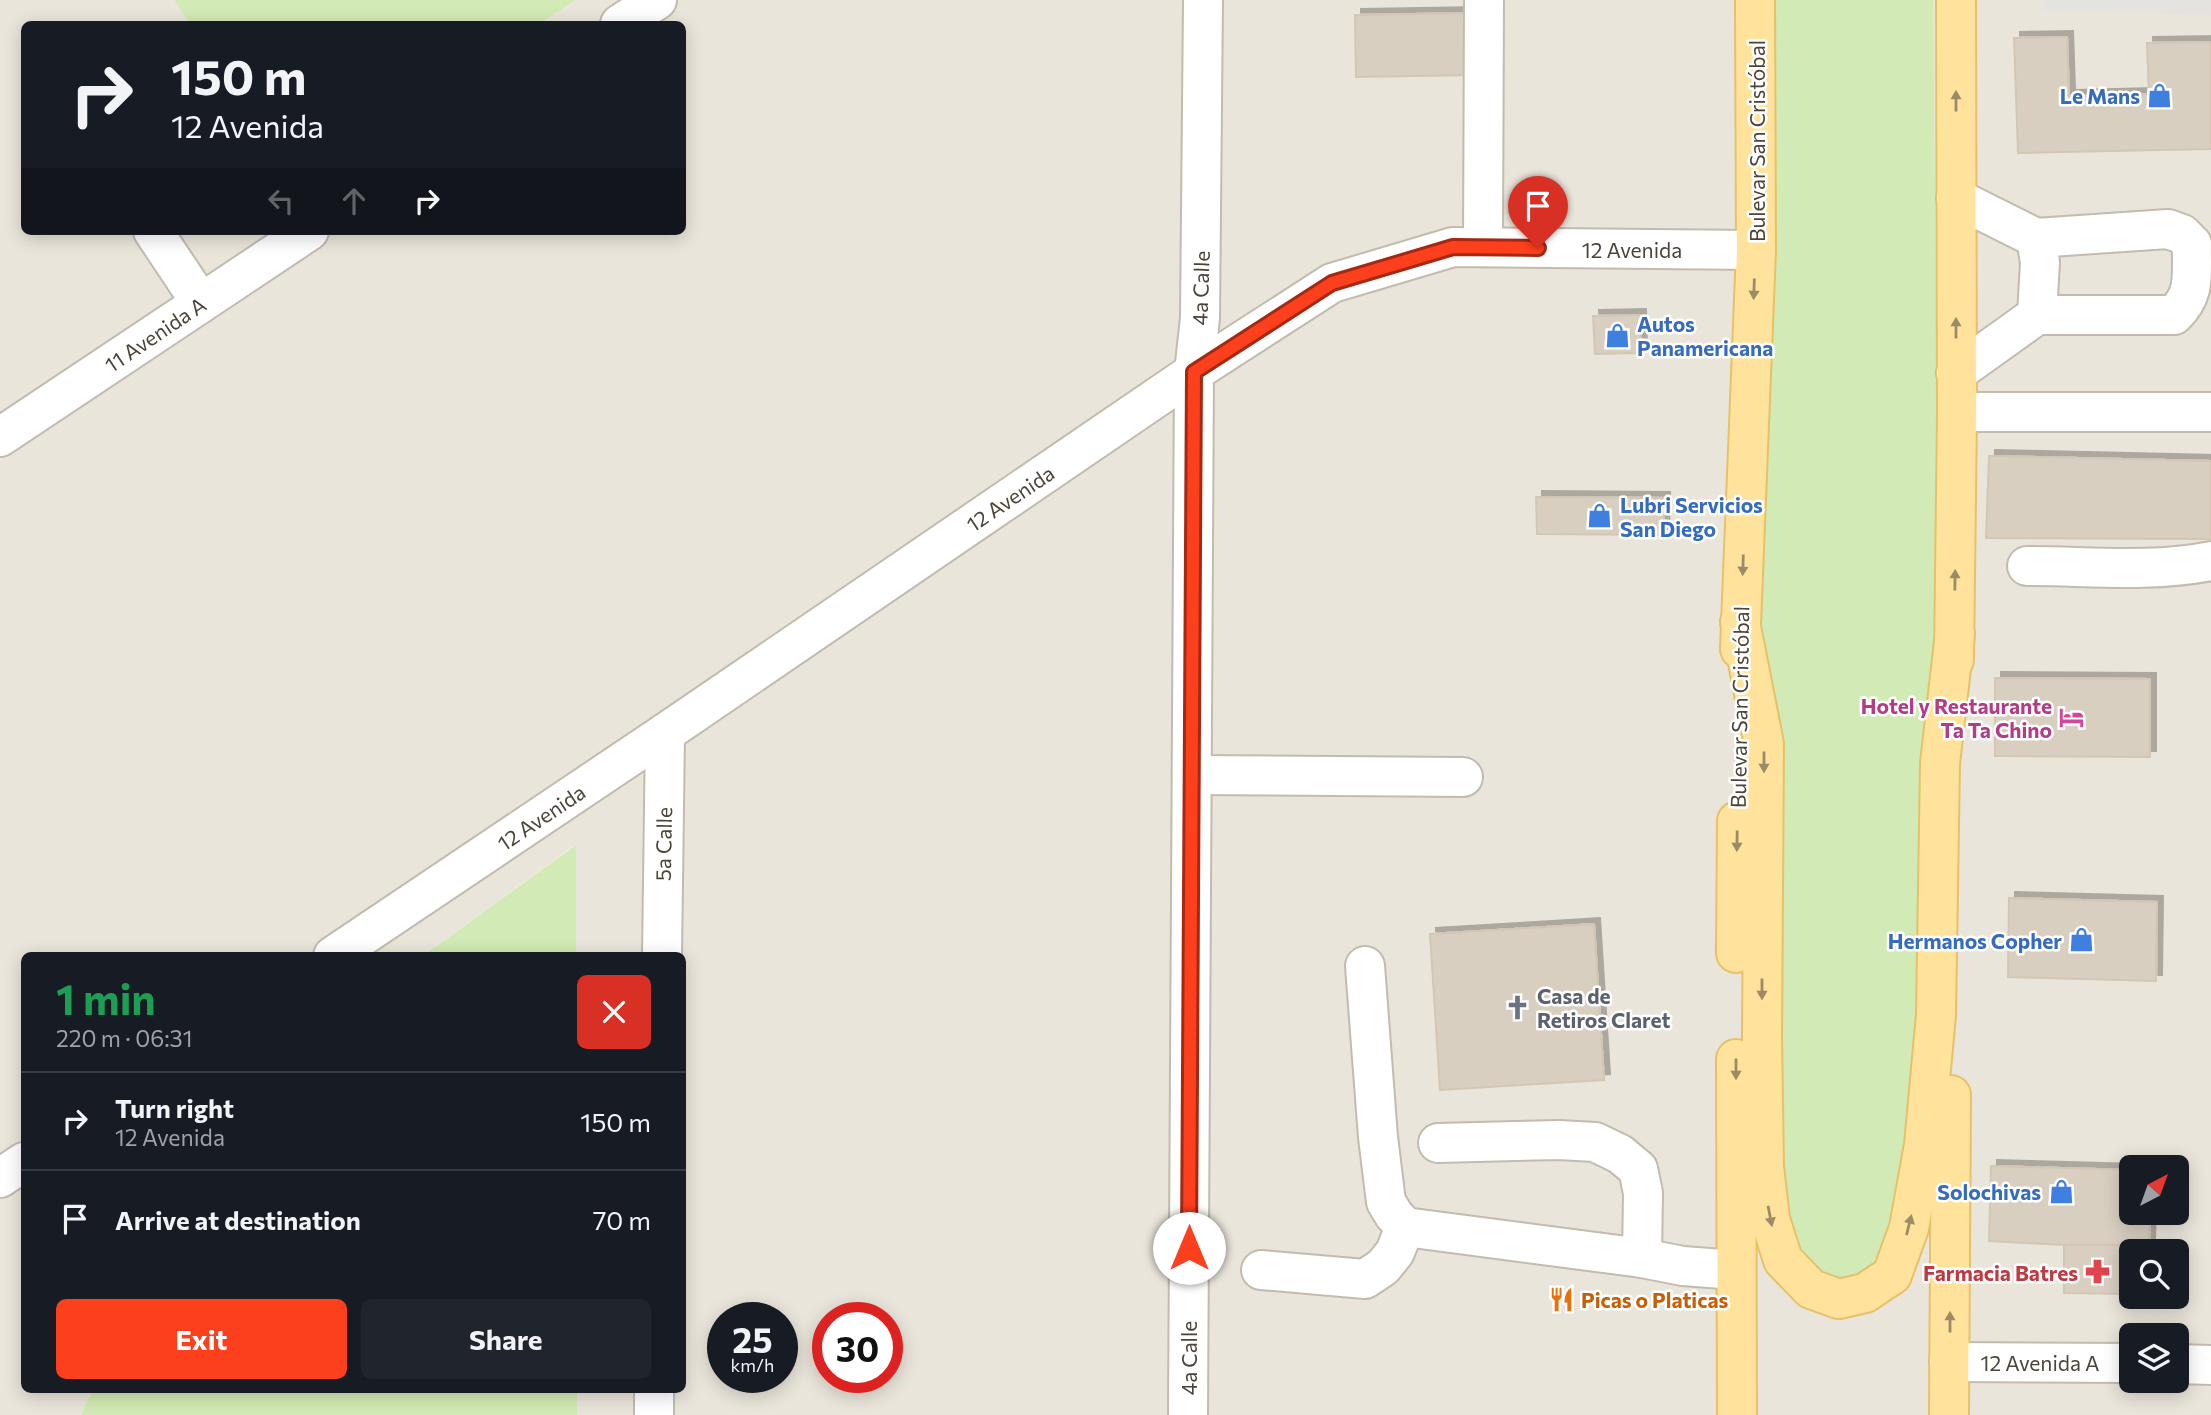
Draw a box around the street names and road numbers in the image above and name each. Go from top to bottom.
street label: Bulevar San Cristóbal [1744,40,1769,242]
street label: 12 Avenida [1582,237,1682,262]
street label: 4a Calle [1186,250,1214,326]
street label: 11 Avenida A [100,291,210,377]
street label: 12 Avenida [961,460,1059,536]
street label: Bulevar San Cristóbal [1725,606,1753,808]
street label: 12 Avenida [492,779,590,855]
street label: 5a Calle [650,807,676,881]
street label: 4a Calle [1176,1321,1201,1395]
street label: 12 Avenida A [1981,1350,2099,1375]

